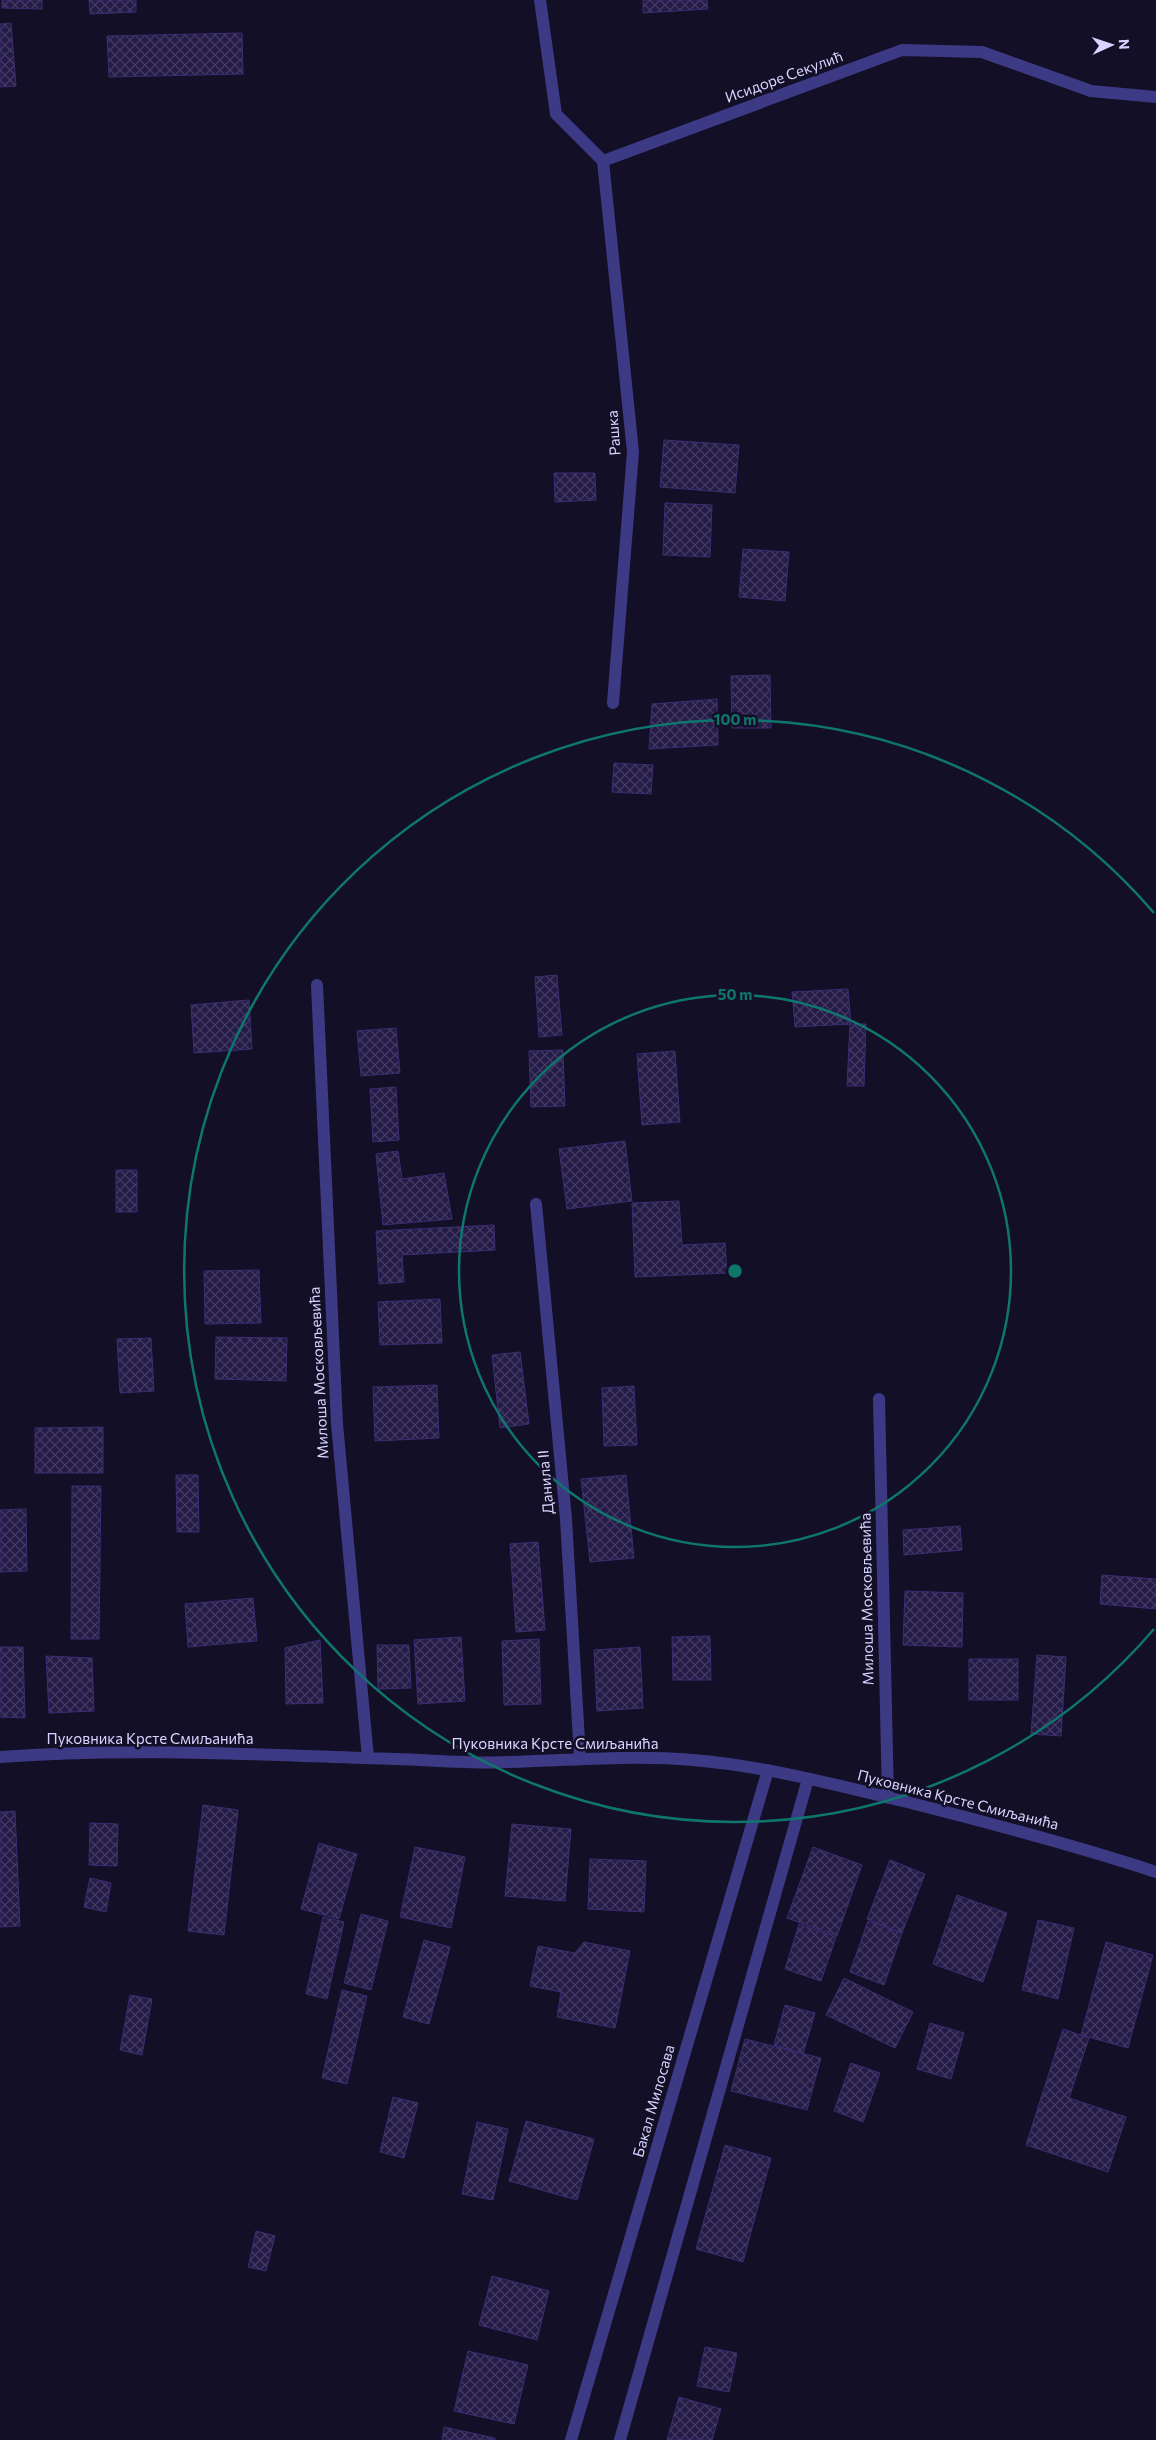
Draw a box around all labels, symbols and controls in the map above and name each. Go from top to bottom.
north arrow [1086,20,1136,70]
text: N [1116,39,1133,50]
street label: Исидоре Секулић [722,46,845,106]
street label: Рашка [602,410,624,456]
text: 100 m [714,710,756,728]
text: 50 m [718,985,752,1003]
centre of rings [726,1262,744,1280]
street label: Милоша Московљевића [305,1286,332,1460]
street label: Данила II [533,1449,557,1515]
street label: Милоша Московљевића [855,1513,877,1685]
street label: Пуковника Крсте Смиљанића [47,1729,253,1747]
street label: Пуковника Крсте Смиљанића [452,1734,658,1752]
street label: Пуковника Крсте Смиљанића [856,1765,1061,1833]
street label: Бакал Милосава [628,2042,678,2159]

